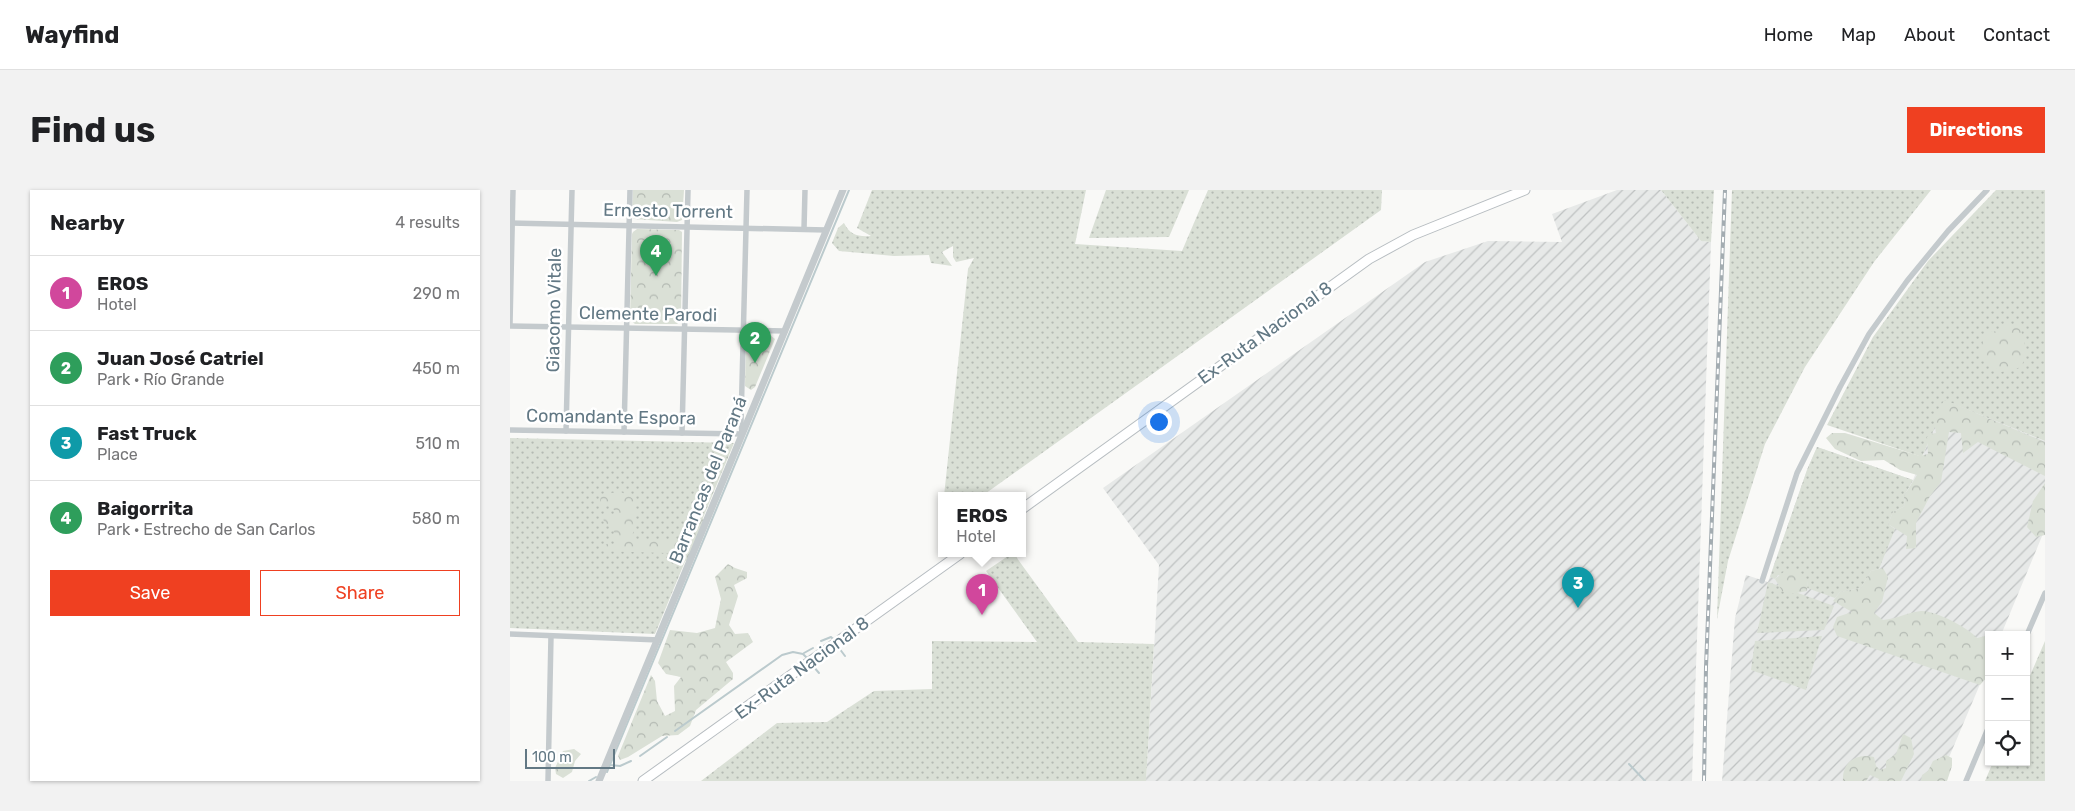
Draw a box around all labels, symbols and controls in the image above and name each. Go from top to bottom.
text: Wayfind [25,21,119,49]
text: Home [1764,24,1813,46]
text: Map [1841,24,1876,46]
text: About [1904,24,1955,46]
text: Contact [1983,24,2050,46]
button: Directions [1907,107,2045,153]
text: Find us [30,109,155,151]
street label: Ernesto Torrent [603,199,733,223]
text: Nearby [50,210,125,235]
text: 4 results [395,213,460,232]
pin: 4 [640,235,672,276]
street label: Giacomo Vitale [542,248,566,372]
text: EROS [97,272,148,295]
street label: Ex-Ruta Nacional 8 [1193,277,1337,389]
text: 1 [62,284,70,303]
text: 290 m [413,284,460,303]
text: Hotel [97,295,137,314]
street label: Clemente Parodi [579,302,717,326]
pin: 2 [739,322,771,363]
text: Juan José Catriel [97,347,264,370]
text: 2 [61,359,71,378]
text: 450 m [412,359,460,378]
text: Park · Río Grande [97,370,225,389]
street label: Barrancas del Paraná [664,393,752,567]
street label: Comandante Espora [526,405,696,429]
your location [1146,409,1172,435]
text: Fast Truck [97,422,197,445]
text: 3 [61,434,71,453]
text: 510 m [416,434,460,453]
text: Place [97,445,138,464]
popup [938,492,1026,557]
text: Baigorrita [97,497,193,520]
text: EROS [956,504,1008,527]
text: 4 [61,509,71,528]
text: 580 m [412,509,460,528]
text: Park · Estrecho de San Carlos [97,520,316,539]
text: Hotel [956,527,996,546]
pin: 3 [1562,567,1594,608]
button: Save [50,570,250,616]
button: Share [260,570,460,616]
pin: 1 [966,574,998,615]
street label: Ex-Ruta Nacional 8 [730,612,874,724]
map controls [1985,631,2030,766]
button: + [1985,631,2030,676]
button: − [1985,676,2030,721]
button: locate [1985,721,2030,766]
scale bar [525,746,615,769]
text: 100 m [532,749,572,766]

